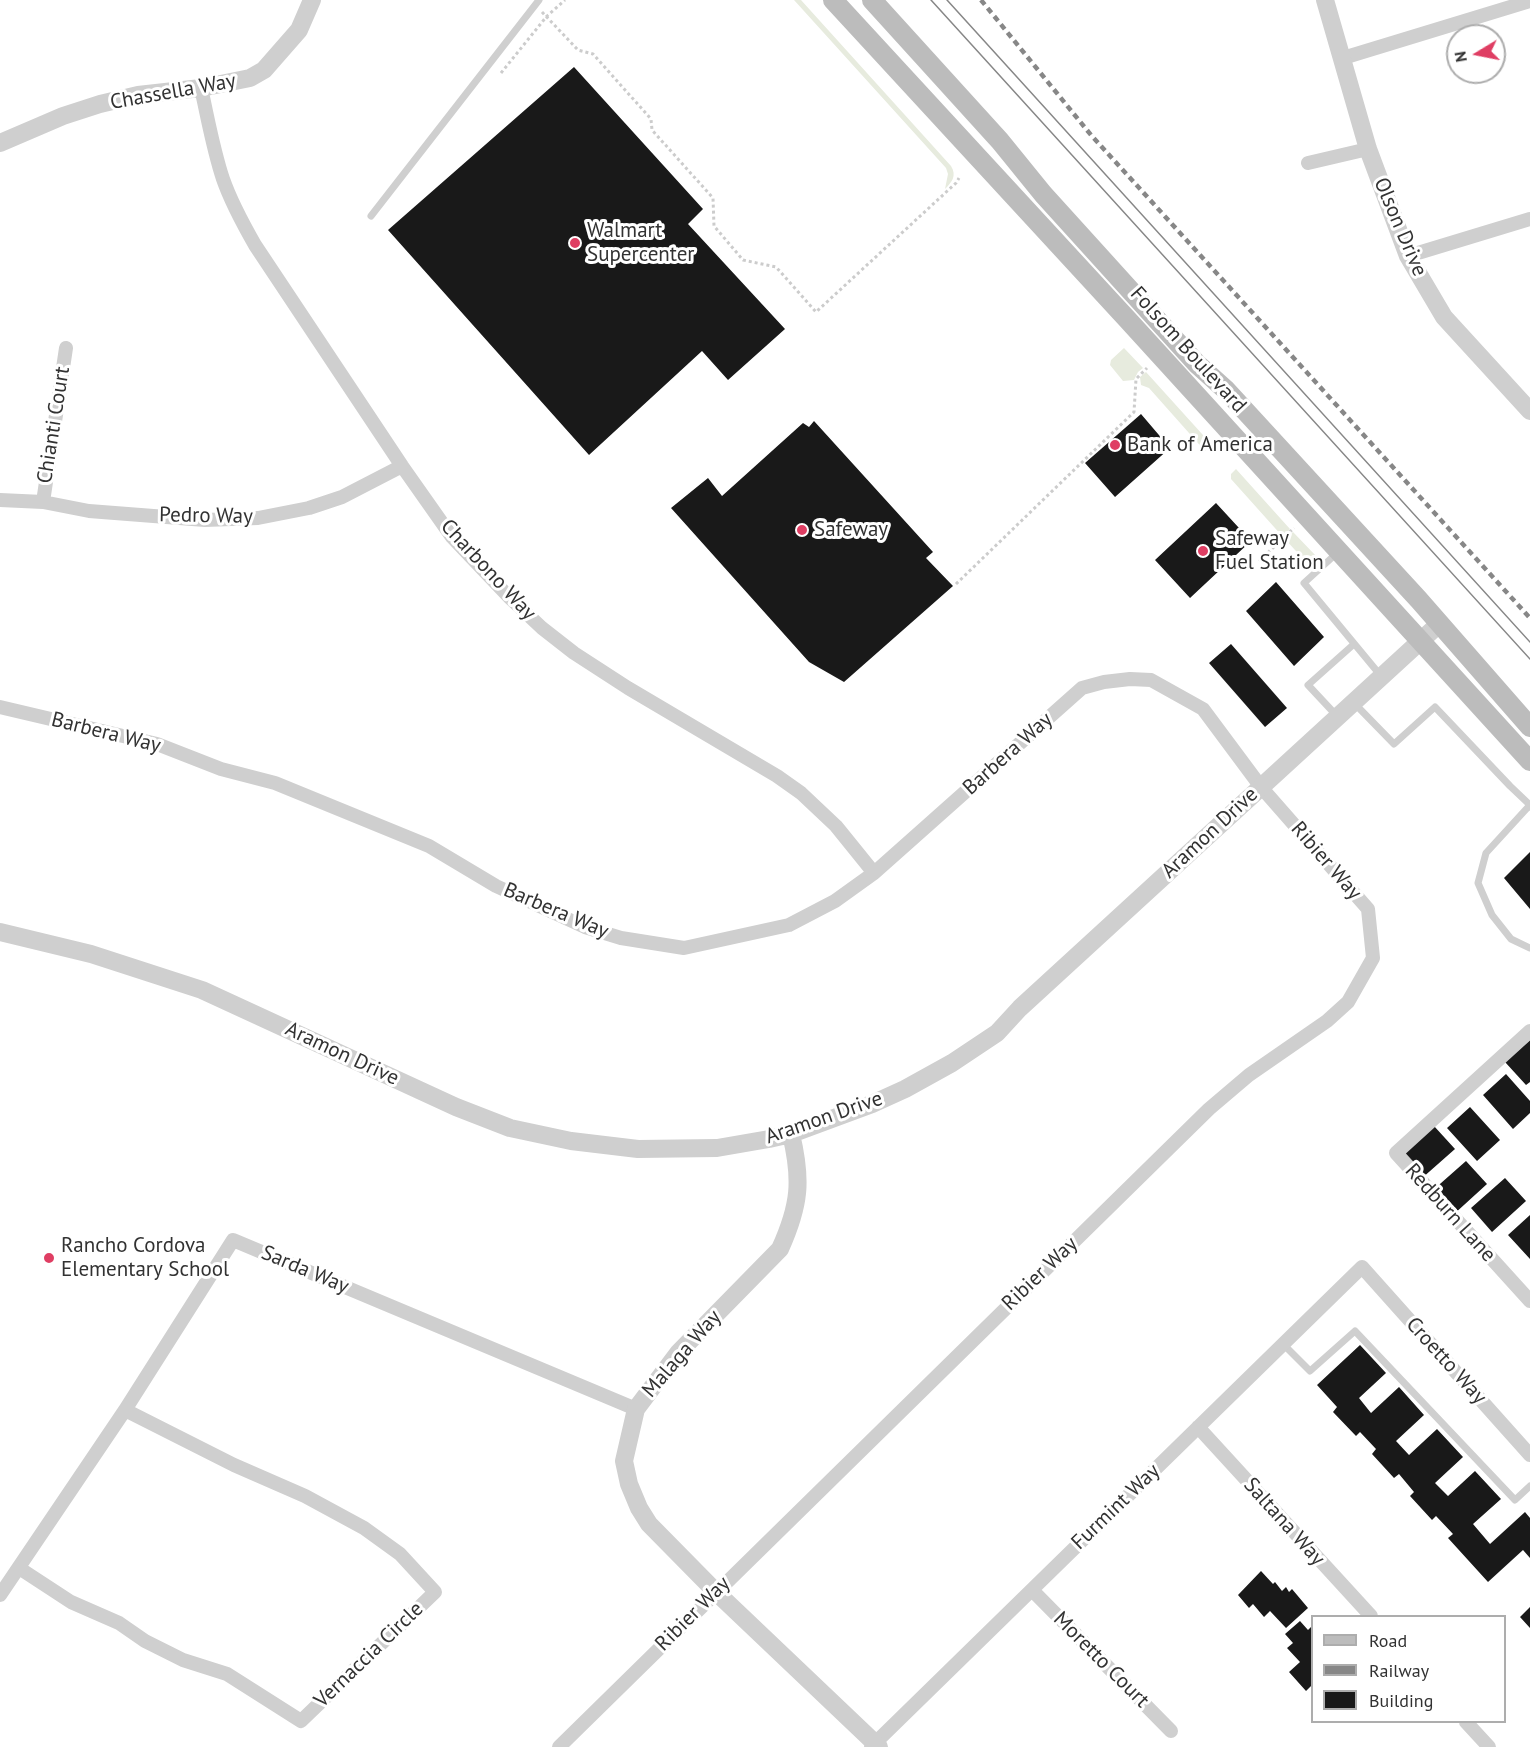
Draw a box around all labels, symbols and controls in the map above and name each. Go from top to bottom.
north arrow [1446,24,1506,84]
text: N [1449,50,1471,64]
street label: Chassella Way [108,69,238,115]
street label: Olson Drive [1368,174,1432,280]
place label: Walmart Supercenter [587,218,694,268]
marker: Walmart Supercenter [568,236,582,250]
street label: Folsom Boulevard [1125,282,1251,418]
street label: Chianti Court [32,365,76,485]
place label: Bank of America [1127,432,1273,458]
marker: Bank of America [1108,438,1122,452]
street label: Pedro Way [159,503,253,529]
street label: Charbono Way [435,514,541,626]
place label: Safeway [814,517,888,543]
marker: Safeway [795,523,809,537]
place label: Safeway Fuel Station [1215,526,1324,576]
marker: Safeway Fuel Station [1196,544,1210,558]
street label: Barbera Way [49,707,163,759]
street label: Barbera Way [958,707,1058,801]
street label: Aramon Drive [1157,782,1263,884]
street label: Ribier Way [1285,817,1367,905]
street label: Barbera Way [500,878,612,944]
street label: Aramon Drive [281,1017,403,1091]
street label: Aramon Drive [762,1086,886,1150]
street label: Redburn Lane [1399,1159,1501,1267]
street label: Ribier Way [997,1232,1083,1316]
place label: Rancho Cordova Elementary School [61,1233,229,1283]
street label: Sarda Way [257,1240,353,1300]
marker: Rancho Cordova Elementary School [42,1251,56,1265]
street label: Malaga Way [637,1305,727,1403]
street label: Croetto Way [1400,1312,1492,1410]
street label: Furmint Way [1067,1459,1165,1555]
street label: Saltana Way [1238,1473,1330,1571]
street label: Ribier Way [650,1571,736,1657]
street label: Vernaccia Circle [309,1597,429,1713]
street label: Moretto Court [1048,1607,1154,1713]
legend [1311,1615,1506,1723]
text: Road [1369,1629,1407,1652]
text: Railway [1369,1659,1429,1682]
text: Building [1369,1689,1433,1712]

